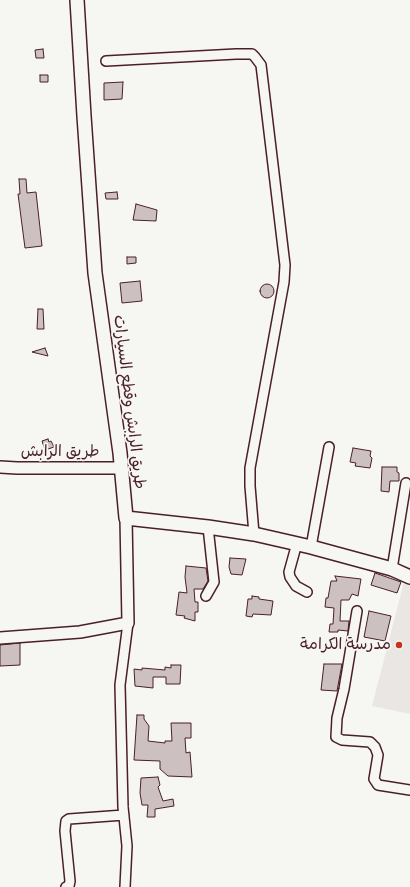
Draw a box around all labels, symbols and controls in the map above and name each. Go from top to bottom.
street label: طريق الرابش وقطع السيارات [109,314,149,490]
street label: طريق الرابش [21,442,99,462]
place label: مدرسة الكرامة [300,635,391,655]
marker: مدرسة الكرامة [394,640,404,650]

